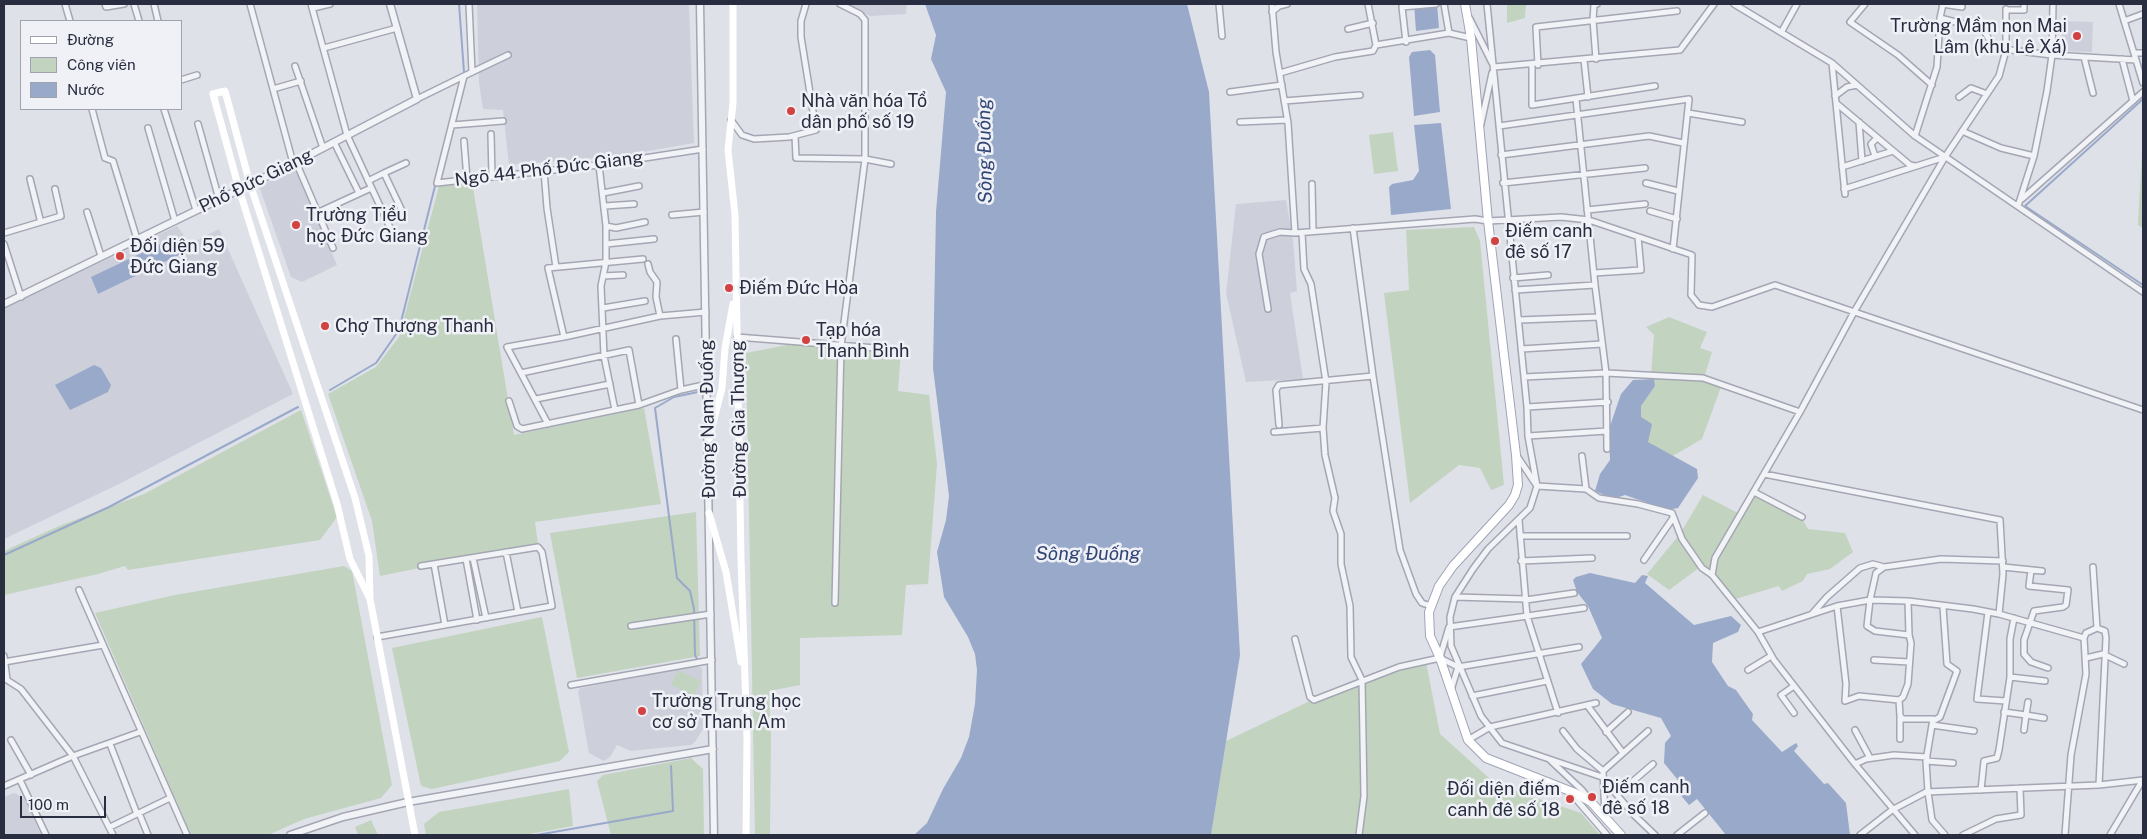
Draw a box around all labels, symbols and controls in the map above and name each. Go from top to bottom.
place label: Trường Mầm non Mai Lâm (khu Lê Xá) [1890,15,2067,58]
legend [20,20,182,110]
marker: Trường Mầm non Mai Lâm (khu Lê Xá) [2071,30,2083,42]
text: Đường [67,31,114,48]
text: Công viên [67,56,136,73]
text: Nước [67,81,105,98]
place label: Nhà văn hóa Tổ dân phố số 19 [801,90,927,132]
water label: Sông Đuống [973,98,997,204]
marker: Nhà văn hóa Tổ dân phố số 19 [785,105,797,117]
street label: Phố Đức Giang [196,144,316,218]
street label: Ngõ 44 Phố Đức Giang [454,147,644,191]
place label: Trường Tiểu học Đức Giang [306,204,428,246]
marker: Trường Tiểu học Đức Giang [290,219,302,231]
place label: Điếm canh đê số 17 [1505,220,1593,262]
place label: Đối diện 59 Đức Giang [130,235,225,278]
marker: Điếm canh đê số 17 [1489,235,1501,247]
marker: Đối diện 59 Đức Giang [114,250,126,262]
place label: Điếm Đức Hòa [739,277,858,299]
marker: Điếm Đức Hòa [723,282,735,294]
place label: Chợ Thượng Thanh [335,315,494,337]
place label: Tạp hóa Thanh Bình [816,319,909,362]
marker: Chợ Thượng Thanh [319,320,331,332]
marker: Tạp hóa Thanh Bình [800,334,812,346]
street label: Đường Nam Đuống [696,339,720,499]
street label: Đường Gia Thượng [727,340,751,498]
water label: Sông Đuống [1035,543,1141,565]
place label: Trường Trung học cơ sở Thanh Am [652,690,801,732]
marker: Trường Trung học cơ sở Thanh Am [636,705,648,717]
place label: Điếm canh đê số 18 [1602,776,1690,819]
place label: Đối diện điếm canh đê số 18 [1447,778,1560,821]
scale bar [22,786,109,818]
marker: Điếm canh đê số 18 [1586,791,1598,803]
marker: Đối diện điếm canh đê số 18 [1564,793,1576,805]
text: 100 m [28,796,69,813]

